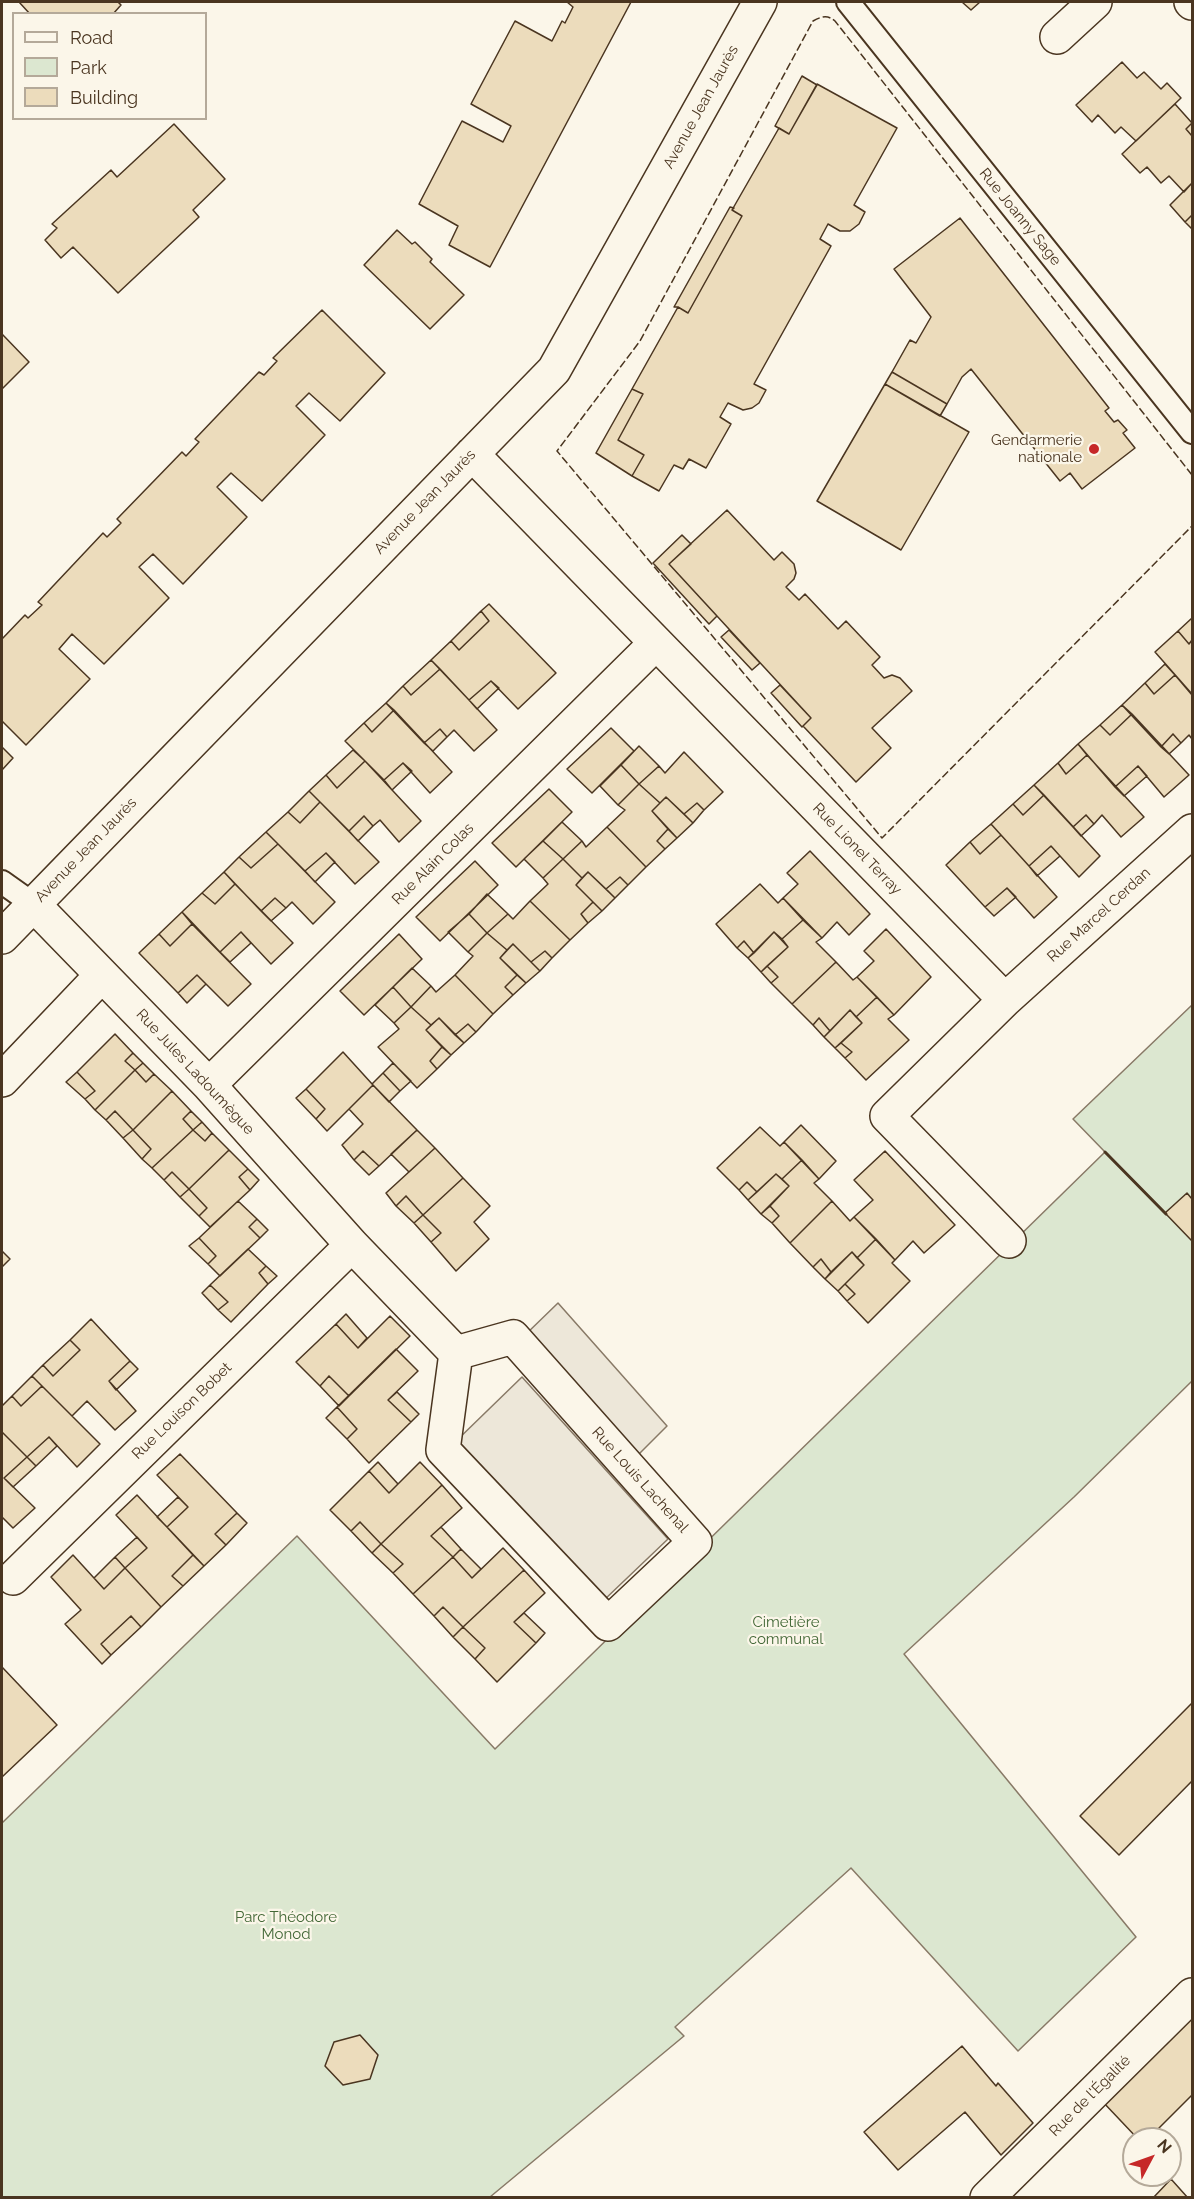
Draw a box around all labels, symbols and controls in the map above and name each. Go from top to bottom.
legend [12,12,207,120]
text: Road [70,27,113,48]
street label: Avenue Jean Jaurès [660,42,742,172]
text: Park [70,57,107,78]
text: Building [70,87,138,108]
street label: Rue Joanny Sage [975,165,1065,269]
place label: Gendarmerie nationale [991,431,1082,466]
marker: Gendarmerie nationale [1087,442,1101,456]
street label: Avenue Jean Jaurès [370,446,480,558]
street label: Avenue Jean Jaurès [31,794,141,906]
street label: Rue Lionel Terray [809,799,905,899]
street label: Rue Alain Colas [388,819,478,909]
street label: Rue Marcel Cerdan [1044,864,1154,966]
street label: Rue Jules Ladoumègue [132,1006,258,1138]
street label: Rue Louison Bobet [128,1359,236,1463]
street label: Rue Louis Lachenal [588,1424,692,1536]
park label: Cimetière communal [749,1613,823,1648]
park label: Parc Théodore Monod [235,1908,337,1943]
street label: Rue de l'Égalité [1046,2052,1134,2140]
north arrow [1122,2127,1182,2187]
text: N [1153,2135,1176,2157]

